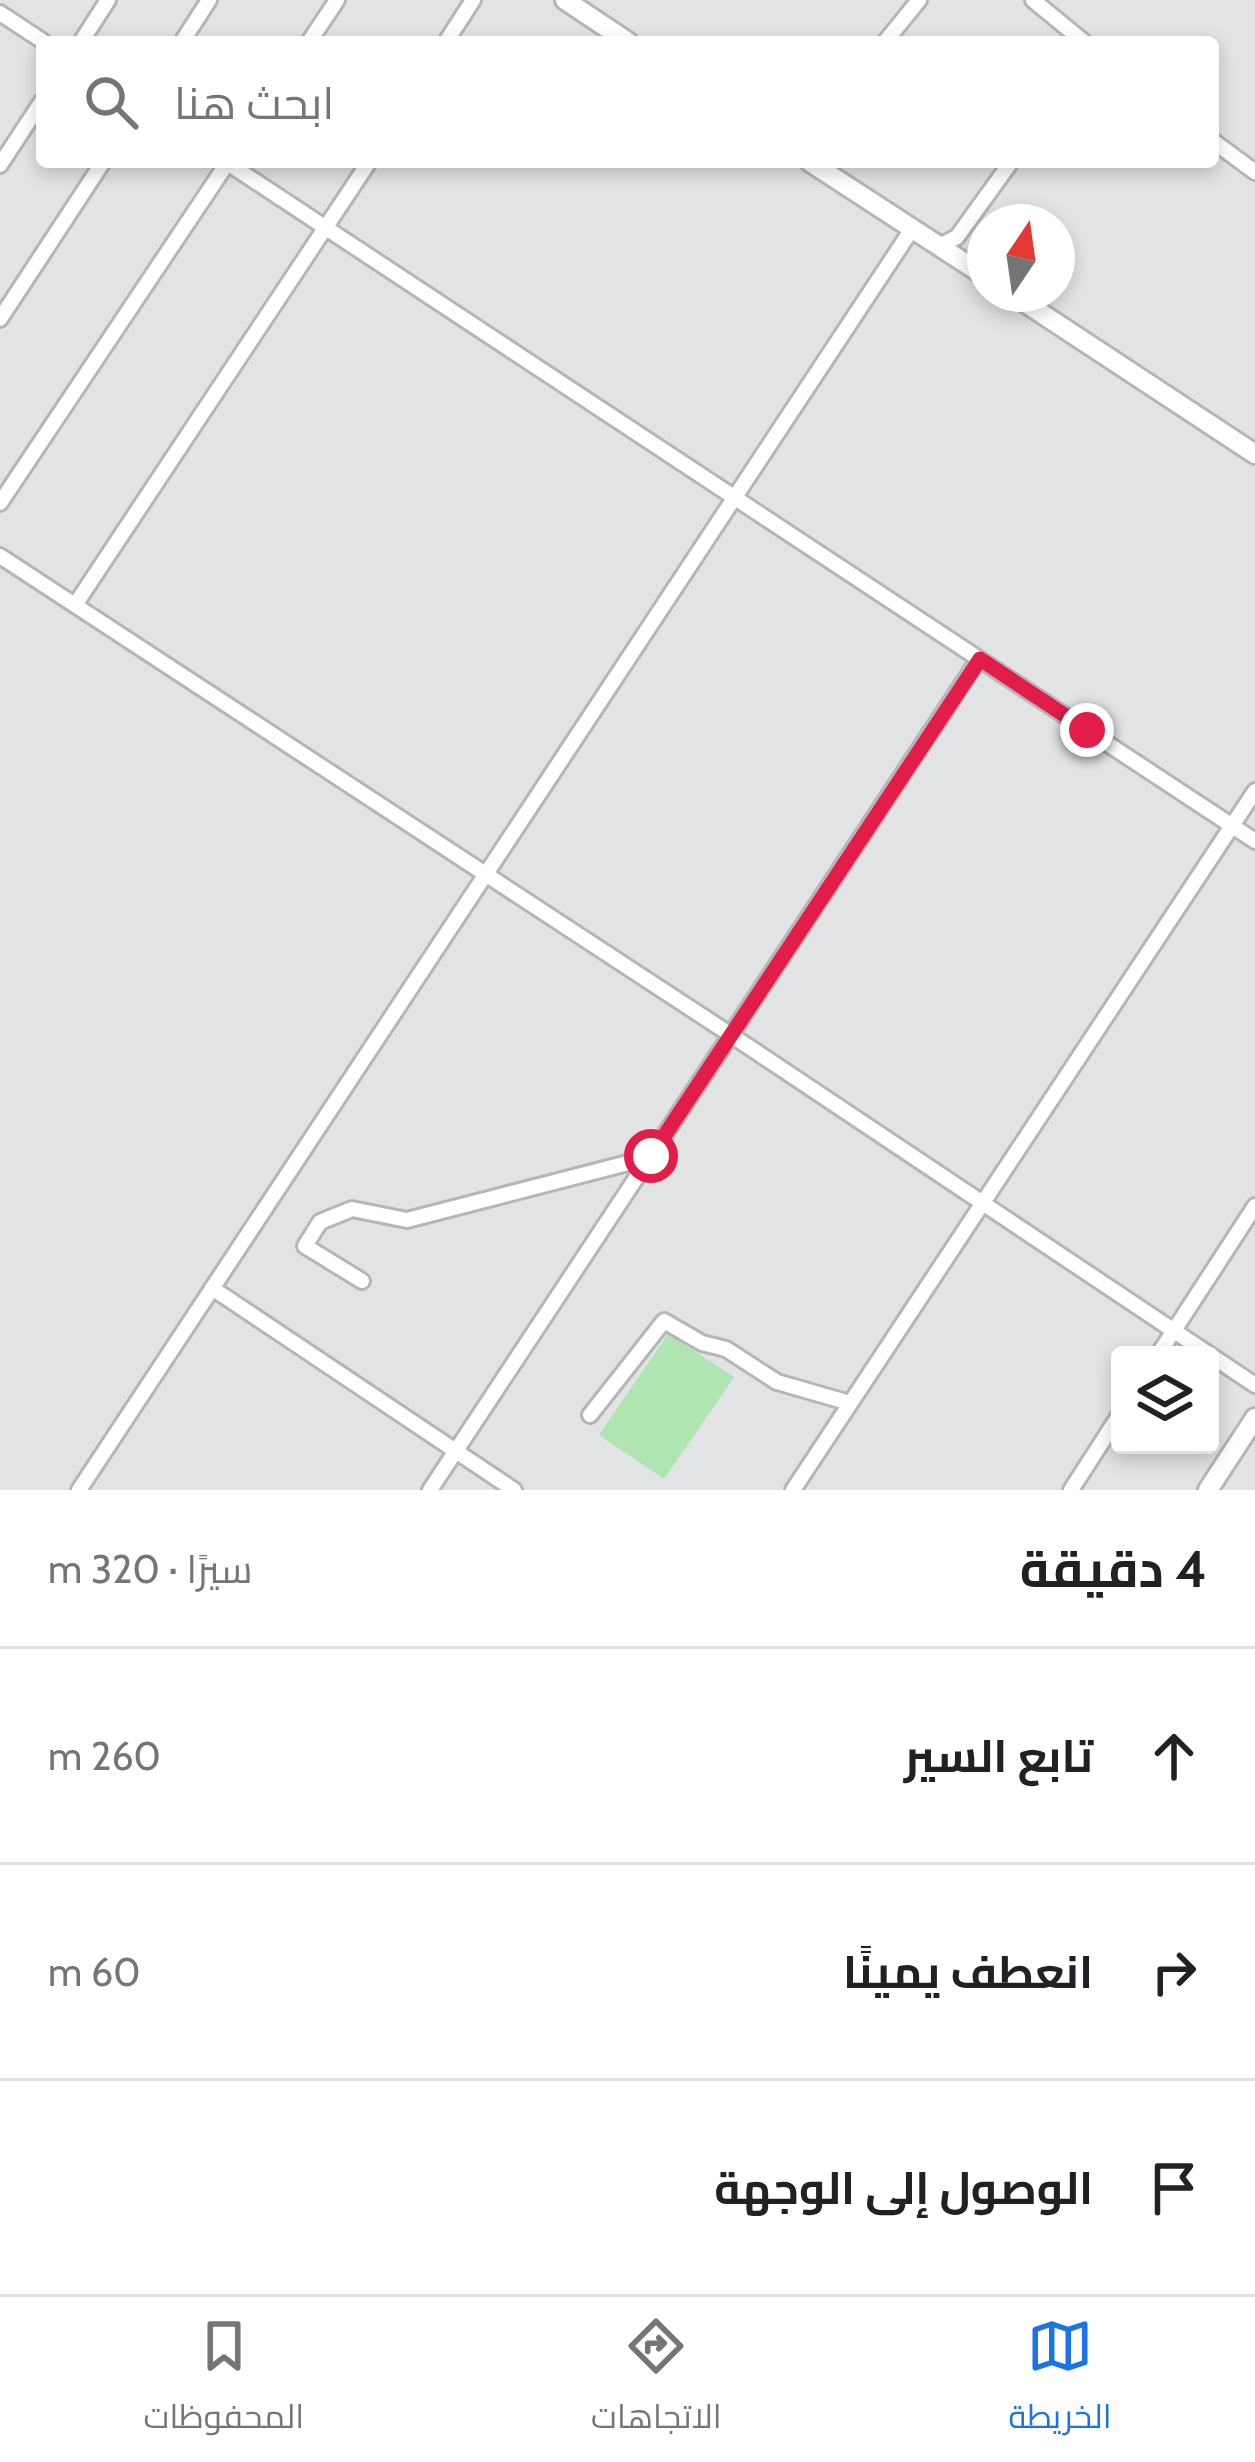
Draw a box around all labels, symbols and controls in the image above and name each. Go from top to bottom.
search box [36,36,1219,168]
icon: search [78,69,144,135]
text: ابحث هنا [174,76,334,130]
north arrow [967,204,1075,312]
route end [1060,703,1114,757]
route start [624,1129,678,1183]
map controls [1111,1346,1219,1454]
button: layers [1111,1346,1219,1454]
text: 4 دقيقة [1020,1538,1207,1600]
text: سيرًا · 320 m [48,1545,253,1593]
icon: ahead [1141,1723,1207,1789]
text: تابع السير [904,1729,1093,1783]
text: 260 m [48,1732,161,1780]
icon: right [1141,1939,1207,2005]
text: انعطف يمينًا [843,1945,1093,1999]
text: 60 m [48,1948,140,1996]
icon: arrive [1141,2155,1207,2221]
text: الوصول إلى الوجهة [714,2161,1093,2215]
tab: المحفوظات [143,2313,304,2447]
tab: الاتجاهات [591,2313,722,2447]
tab: الخريطة [1009,2313,1112,2447]

